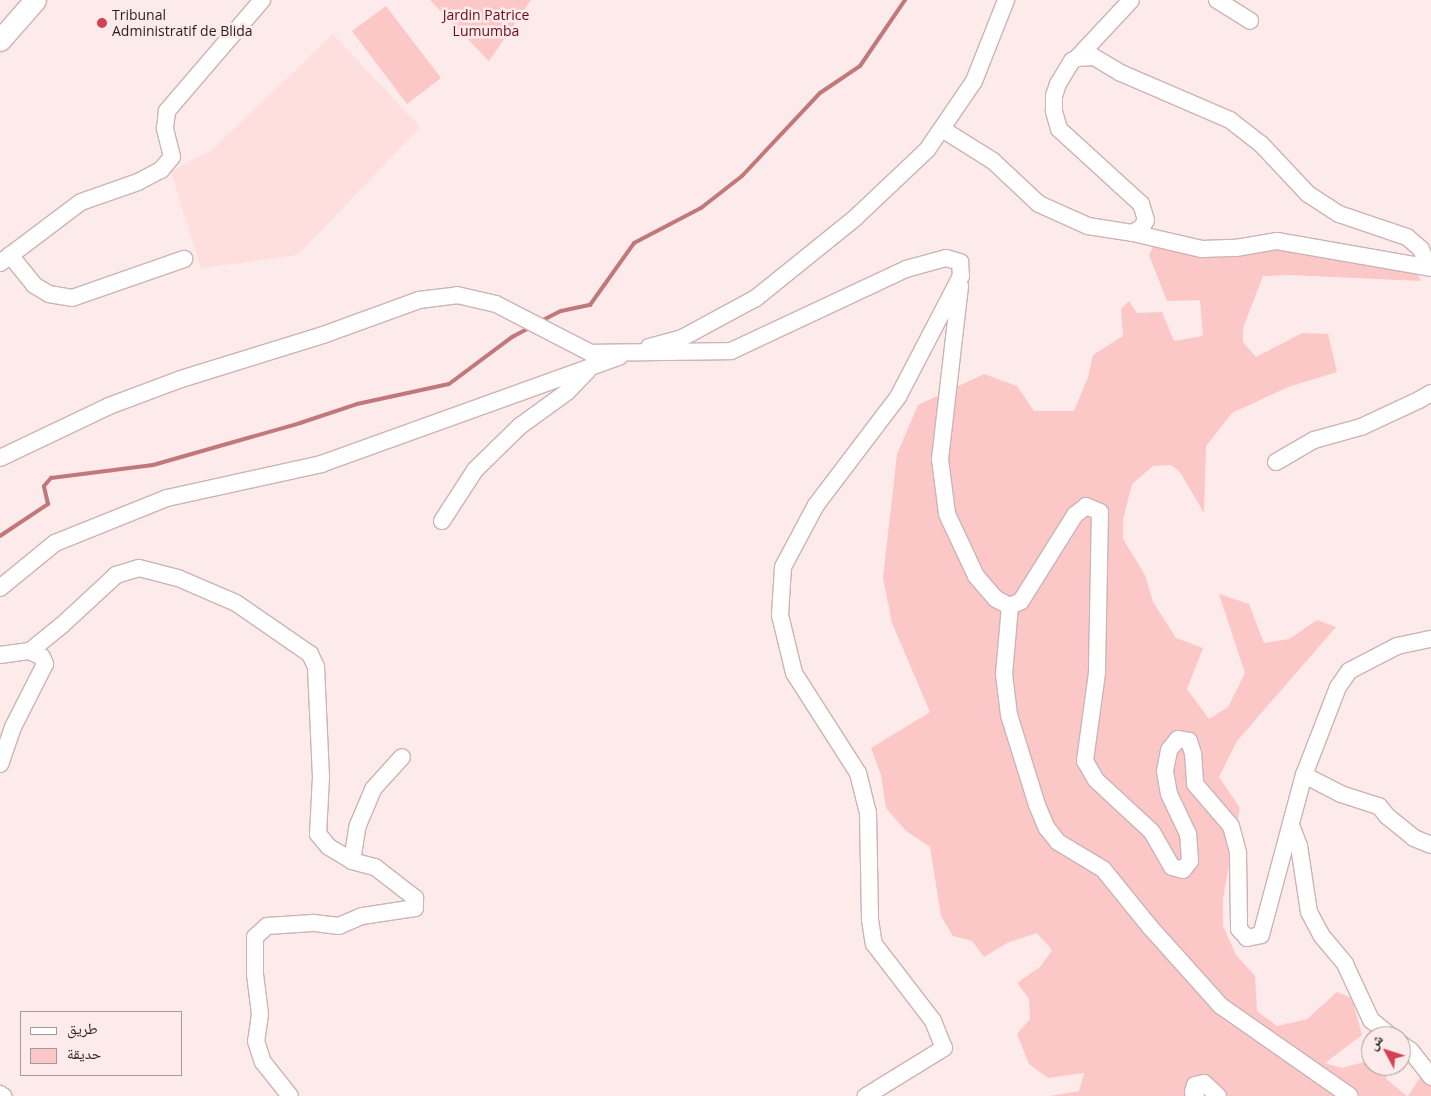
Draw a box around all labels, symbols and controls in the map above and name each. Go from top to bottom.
place label: Tribunal Administratif de Blida [112,7,253,40]
park label: Jardin Patrice Lumumba [443,7,529,40]
marker: Tribunal Administratif de Blida [96,17,108,29]
legend [20,1011,182,1076]
text: طريق [67,1018,98,1038]
north arrow [1361,1026,1411,1076]
text: ش [1363,1030,1387,1053]
text: حديقة [67,1043,101,1063]

